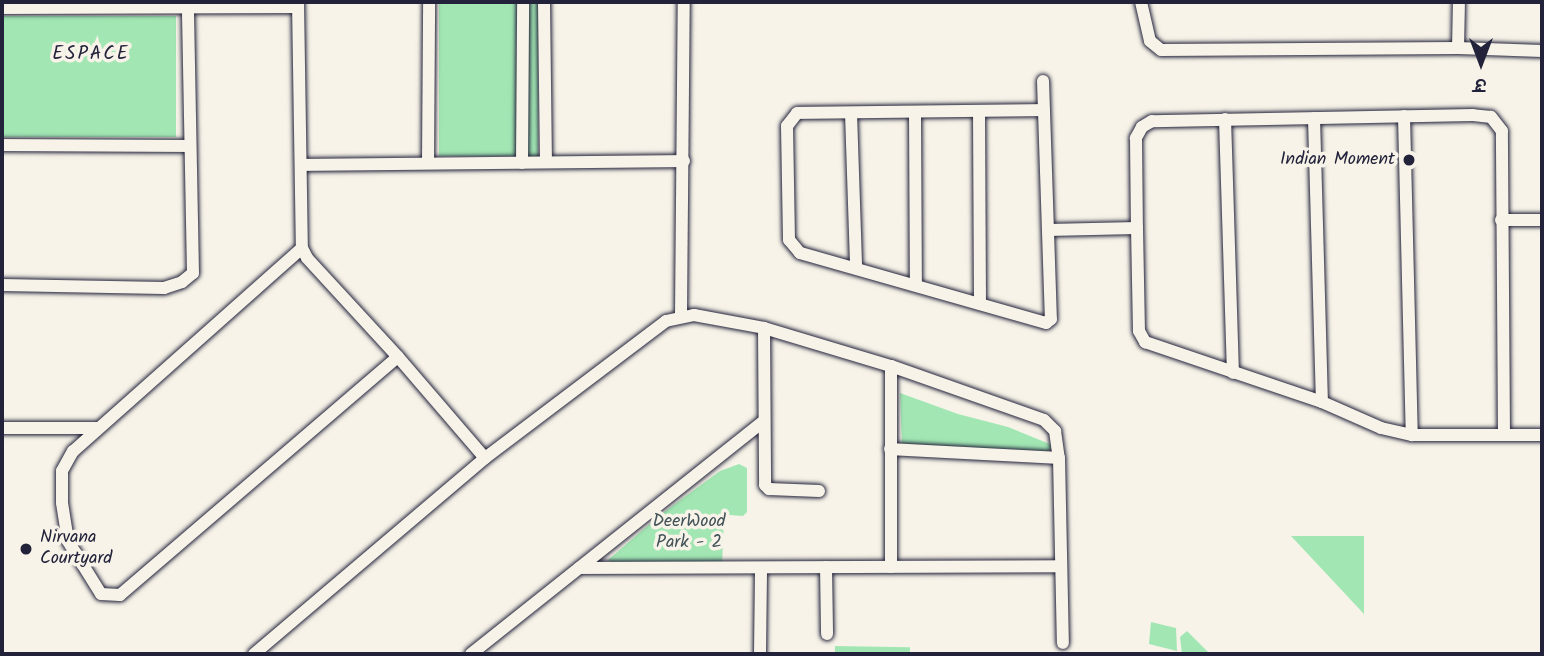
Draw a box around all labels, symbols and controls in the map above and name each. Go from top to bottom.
north arrow [1446,28,1516,98]
district label: ESPACE [53,44,129,66]
text: उ [1475,69,1487,99]
place label: Indian Moment [1280,149,1395,171]
marker: Indian Moment [1401,152,1417,168]
park label: DeerWood Park - 2 [652,512,726,554]
place label: Nirvana Courtyard [40,528,112,570]
marker: Nirvana Courtyard [18,541,34,557]

